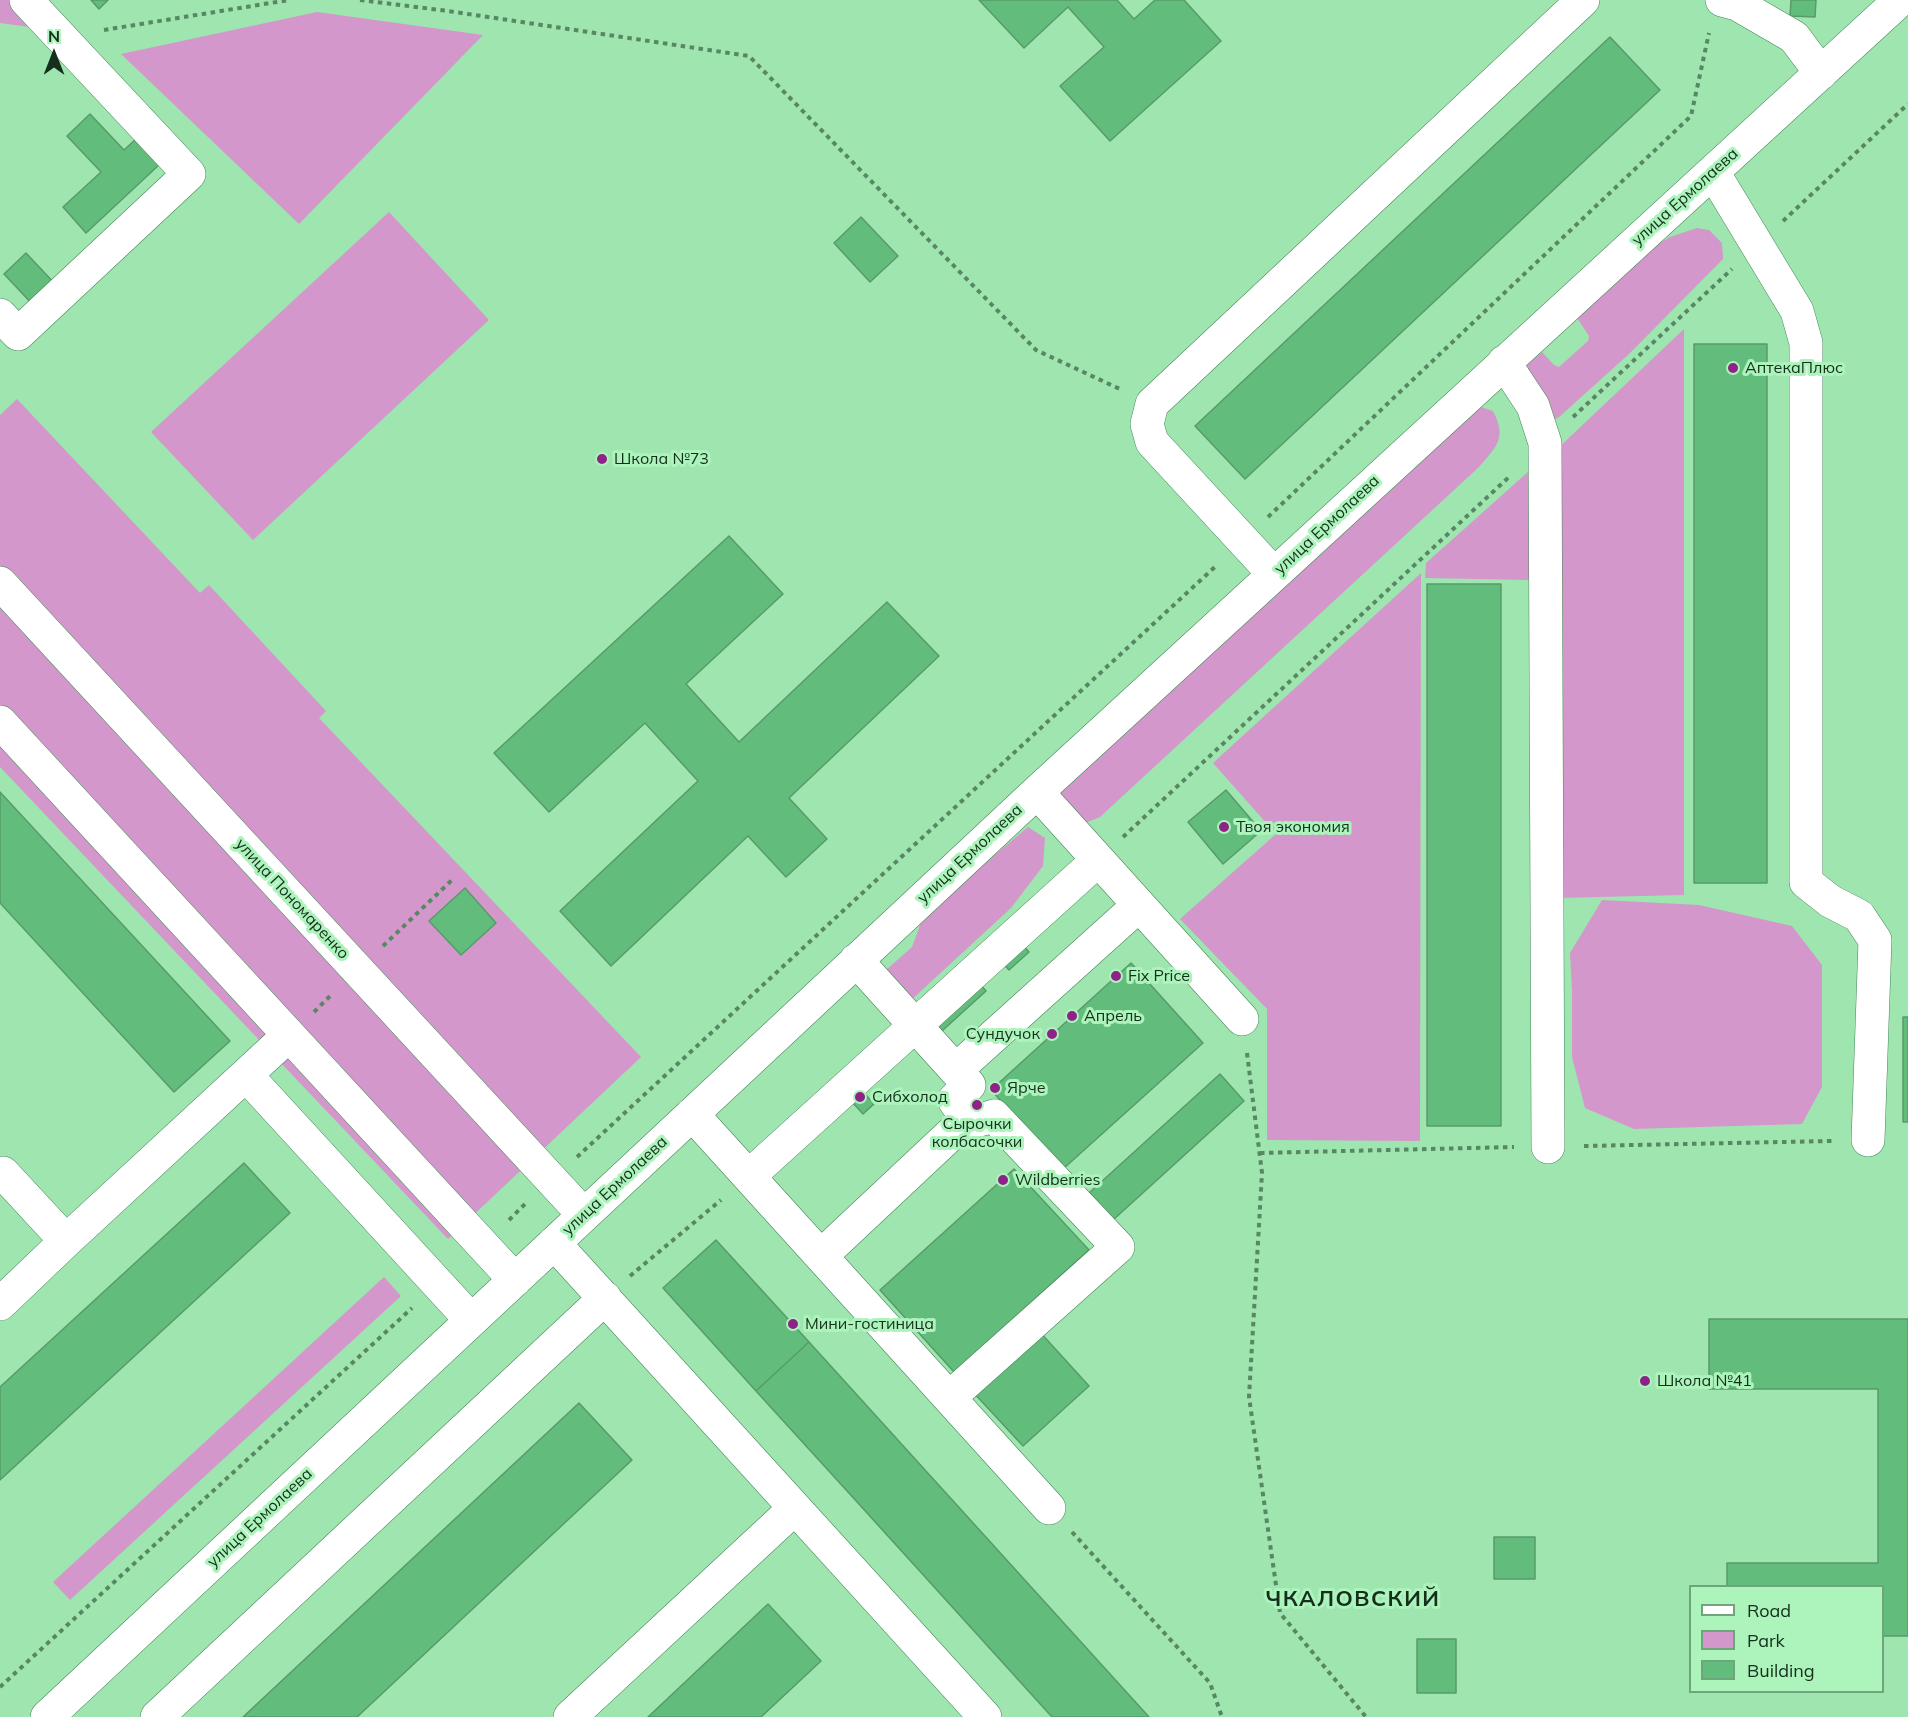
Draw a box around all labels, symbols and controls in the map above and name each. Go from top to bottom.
north arrow [24,24,84,84]
text: N [48,26,60,46]
street label: улица Ермолаева [1628,144,1742,250]
place label: АптекаПлюс [1745,358,1843,378]
marker: АптекаПлюс [1726,361,1740,375]
place label: Школа №73 [614,449,709,469]
marker: Школа №73 [595,452,609,466]
street label: улица Ермолаева [1271,471,1383,579]
street label: улица Ермолаева [914,800,1026,908]
place label: Твоя экономия [1236,817,1350,837]
marker: Твоя экономия [1217,820,1231,834]
street label: улица Пономаренко [231,835,353,963]
place label: Fix Price [1128,966,1190,986]
marker: Fix Price [1109,969,1123,983]
place label: Апрель [1084,1006,1142,1026]
marker: Апрель [1065,1009,1079,1023]
place label: Сундучок [966,1024,1040,1044]
marker: Сундучок [1045,1027,1059,1041]
place label: Ярче [1007,1078,1046,1098]
marker: Ярче [988,1081,1002,1095]
place label: Сибхолод [872,1087,948,1107]
marker: Сибхолод [853,1090,867,1104]
marker: Сырочки колбасочки [970,1098,984,1112]
place label: Сырочки колбасочки [932,1114,1022,1152]
street label: улица Ермолаева [559,1132,671,1240]
place label: Wildberries [1015,1170,1100,1190]
marker: Wildberries [996,1173,1010,1187]
place label: Мини-гостиница [805,1314,934,1334]
marker: Мини-гостиница [786,1317,800,1331]
place label: Школа №41 [1657,1371,1752,1391]
marker: Школа №41 [1638,1374,1652,1388]
street label: улица Ермолаева [204,1464,316,1572]
legend [1689,1585,1884,1693]
district label: ЧКАЛОВСКИЙ [1266,1586,1440,1612]
text: Road [1747,1599,1791,1622]
text: Park [1747,1629,1785,1652]
text: Building [1747,1659,1815,1682]

